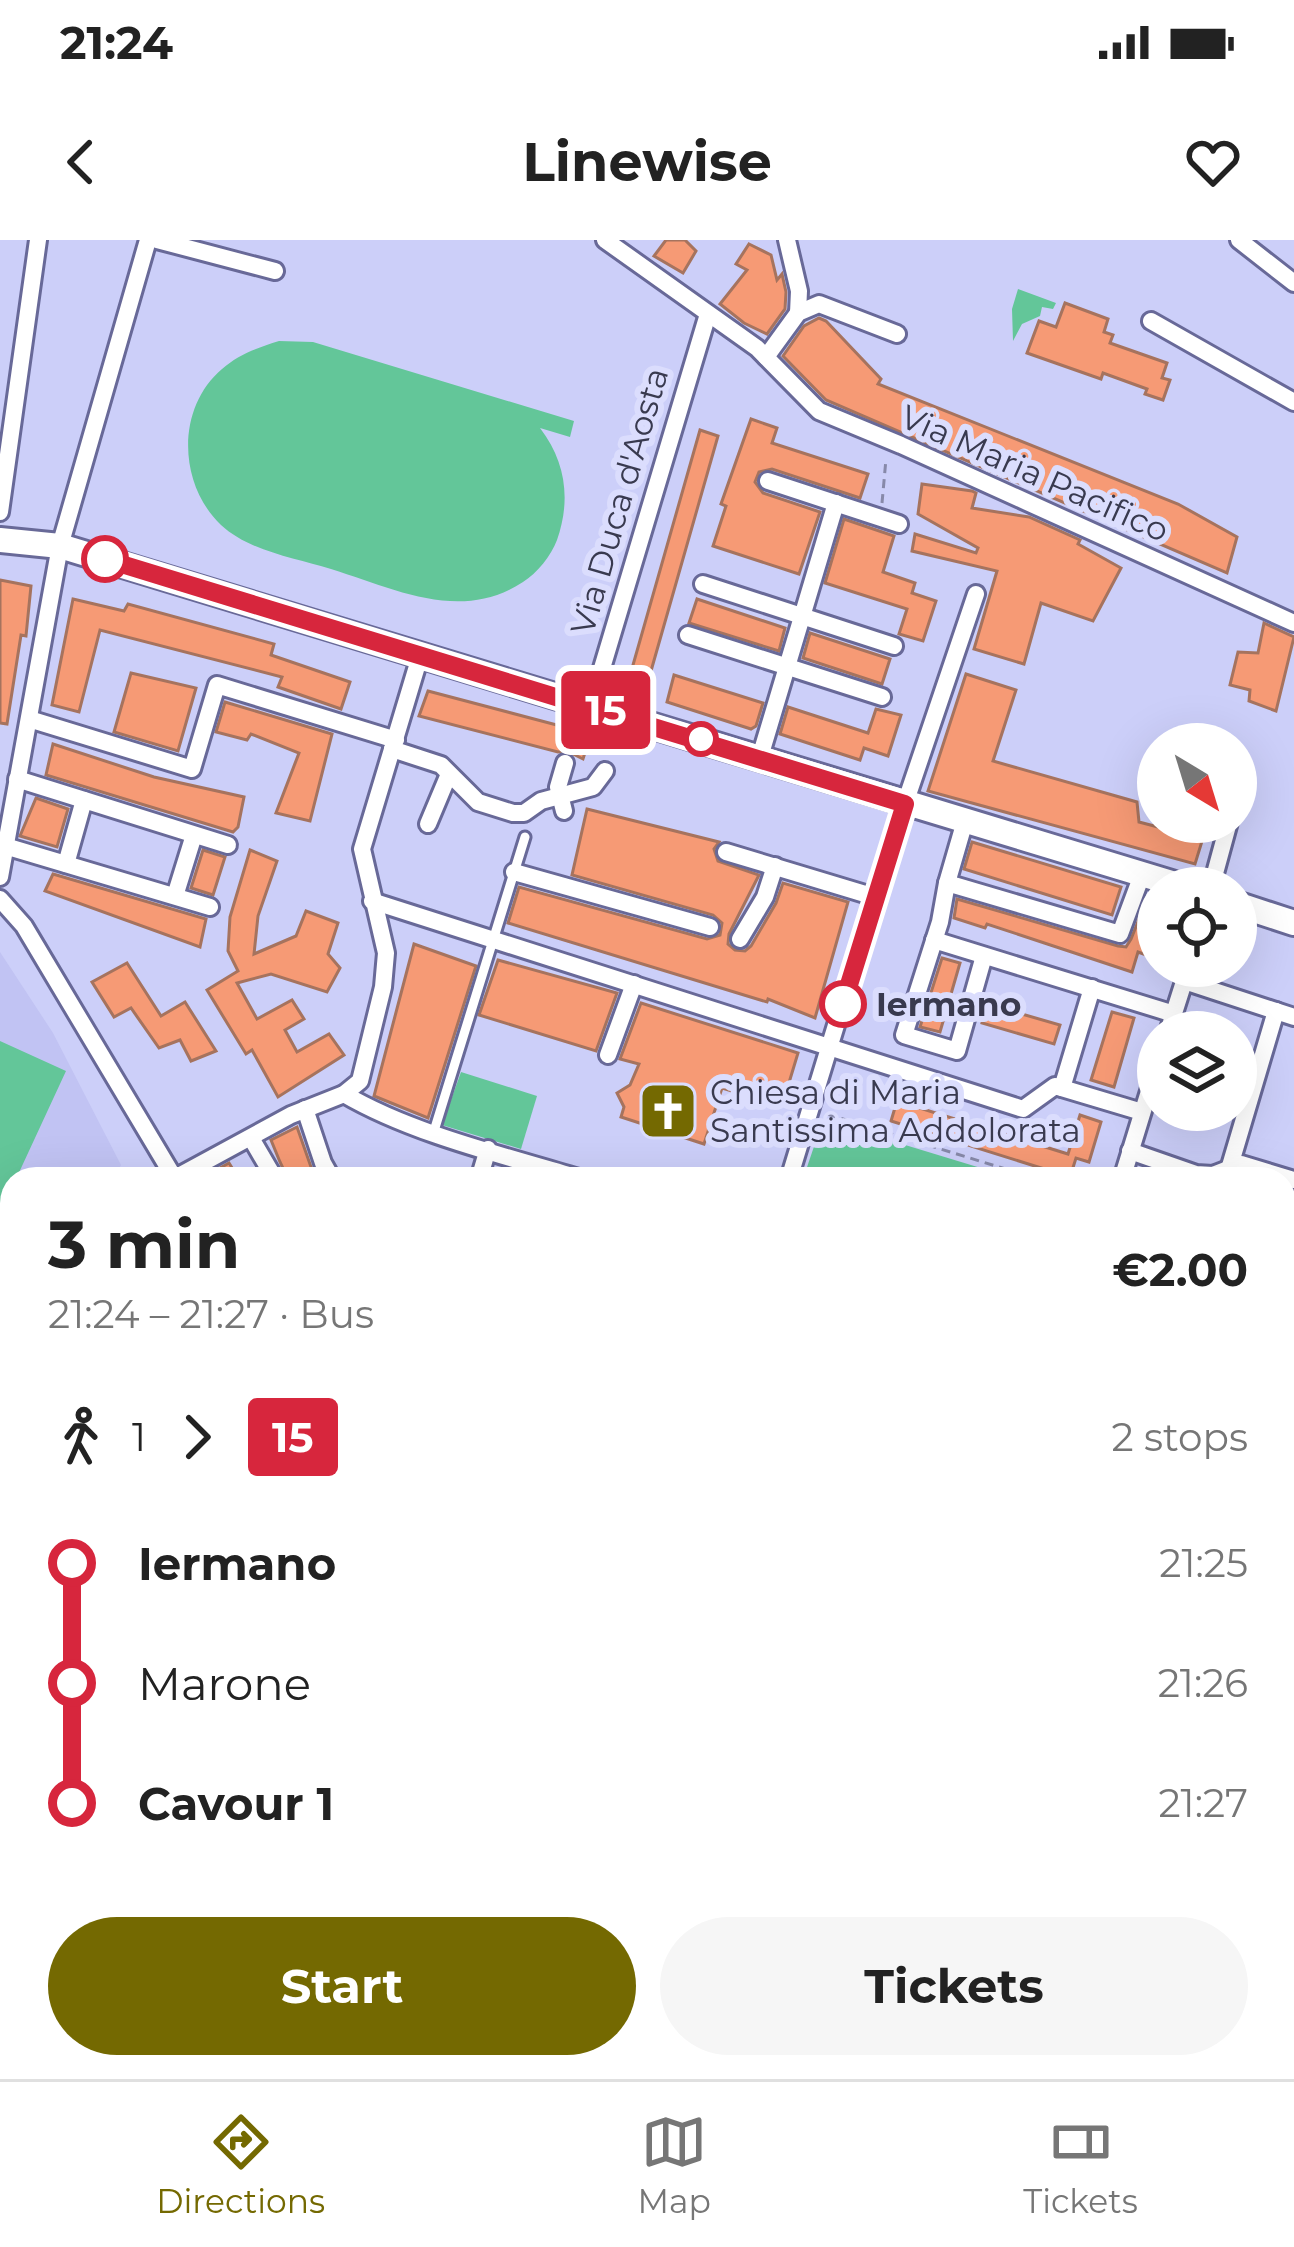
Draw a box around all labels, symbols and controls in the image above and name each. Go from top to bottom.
text: 21:24 [60,15,173,70]
icon: back [48,129,114,195]
text: Linewise [522,129,772,195]
icon: heart [1180,129,1246,195]
street label: Via Duca d'Aosta [562,363,676,639]
street label: Via Maria Pacifico [895,396,1175,550]
unlabelled marker [83,537,127,581]
line badge: 15 [552,671,660,749]
text: 15 [585,684,627,736]
unlabelled marker [685,723,717,755]
north arrow [1137,723,1257,843]
map controls [1137,723,1257,1131]
button: locate [1137,867,1257,987]
marker: Iermano [821,982,865,1026]
place label: Iermano [876,984,1021,1024]
button: layers [1137,1011,1257,1131]
place label: Chiesa di Maria Santissima Addolorata [710,1072,1081,1150]
church icon: Chiesa di Maria Santissima Addolorata [637,1080,699,1142]
text: 3 min [48,1204,240,1285]
text: €2.00 [1112,1242,1248,1297]
text: 21:24 – 21:27 · Bus [48,1290,374,1338]
icon: walk [48,1404,114,1470]
icon: forward [164,1404,230,1470]
text: 15 [272,1411,314,1463]
text: 1 [132,1413,146,1461]
text: 2 stops [1112,1413,1248,1461]
text: Iermano [138,1536,336,1591]
text: 21:25 [1159,1539,1248,1587]
text: Marone [138,1656,311,1711]
text: 21:26 [1158,1659,1248,1707]
text: Cavour 1 [138,1776,334,1831]
text: 21:27 [1158,1779,1248,1827]
button: Start [48,1917,636,2055]
button: Tickets [660,1917,1248,2055]
tab: Directions [156,2109,325,2221]
tab: Map [638,2109,711,2221]
tab: Tickets [1023,2109,1138,2221]

